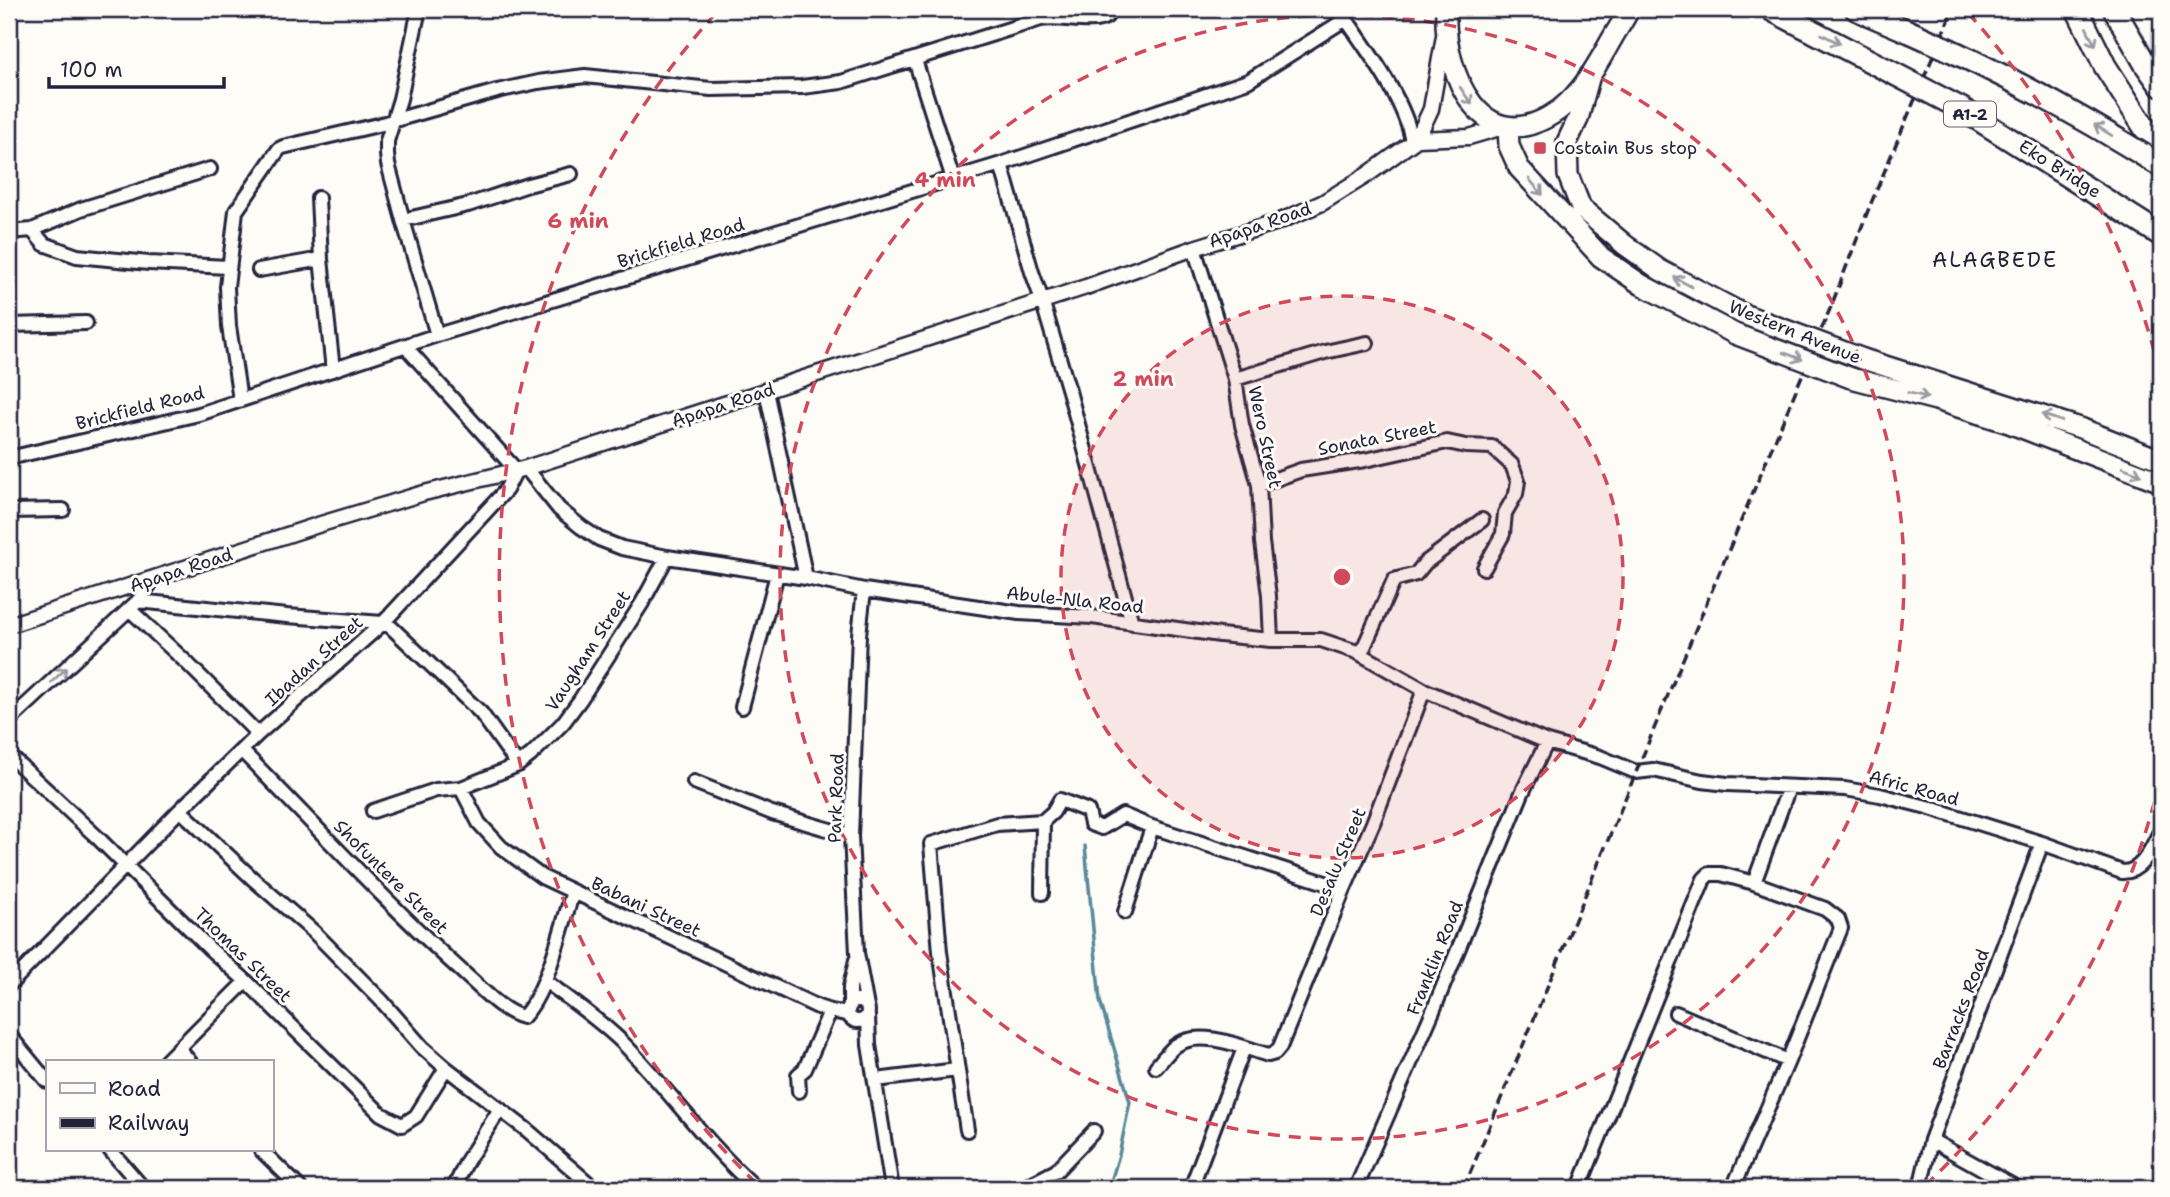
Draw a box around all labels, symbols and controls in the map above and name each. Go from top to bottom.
one-way arrow [2085,26,2099,47]
one-way arrow [1821,33,1841,47]
scale bar [49,46,224,90]
text: 100 m [60,56,123,84]
one-way arrow [1460,85,1474,105]
road number: A1-2 [1944,102,1996,126]
one-way arrow [2094,123,2114,137]
street label: Eko Bridge [2014,134,2106,204]
place label: Costain Bus stop [1554,136,1697,160]
marker: Costain Bus stop [1532,140,1548,156]
text: 4 min [914,166,976,194]
one-way arrow [1528,177,1544,195]
street label: Apapa Road [1205,196,1315,254]
text: 6 min [547,207,609,235]
street label: Brickfield Road [614,212,748,274]
district label: ALAGBEDE [1932,246,2058,274]
one-way arrow [1673,275,1694,289]
street label: Western Avenue [1725,295,1865,369]
one-way arrow [1782,351,1804,363]
text: 2 min [1112,365,1174,393]
street label: Apapa Road [668,377,778,433]
street label: Brickfield Road [73,380,207,436]
street label: Wero Street [1242,384,1288,490]
one-way arrow [1906,389,1929,403]
one-way arrow [2041,411,2063,423]
street label: Sonata Street [1316,415,1438,461]
one-way arrow [2121,465,2143,478]
street label: Apapa Road [126,542,236,598]
centre of rings [1330,565,1354,589]
street label: Abule-Nla Road [1005,581,1145,619]
street label: Vaugham Street [540,586,636,716]
street label: Ibadan Street [260,610,368,711]
one-way arrow [50,666,67,683]
street label: Park Road [822,753,850,843]
street label: Afric Road [1866,764,1962,812]
street label: Desalu Street [1304,804,1372,920]
street label: Shofuntere Street [328,814,454,940]
street label: Babani Street [587,871,705,943]
street label: Franklin Road [1401,897,1469,1019]
street label: Thomas Street [189,902,297,1008]
street label: Barracks Road [1927,945,1995,1073]
legend [46,1060,273,1152]
text: Road [108,1075,161,1103]
text: Railway [108,1109,190,1137]

